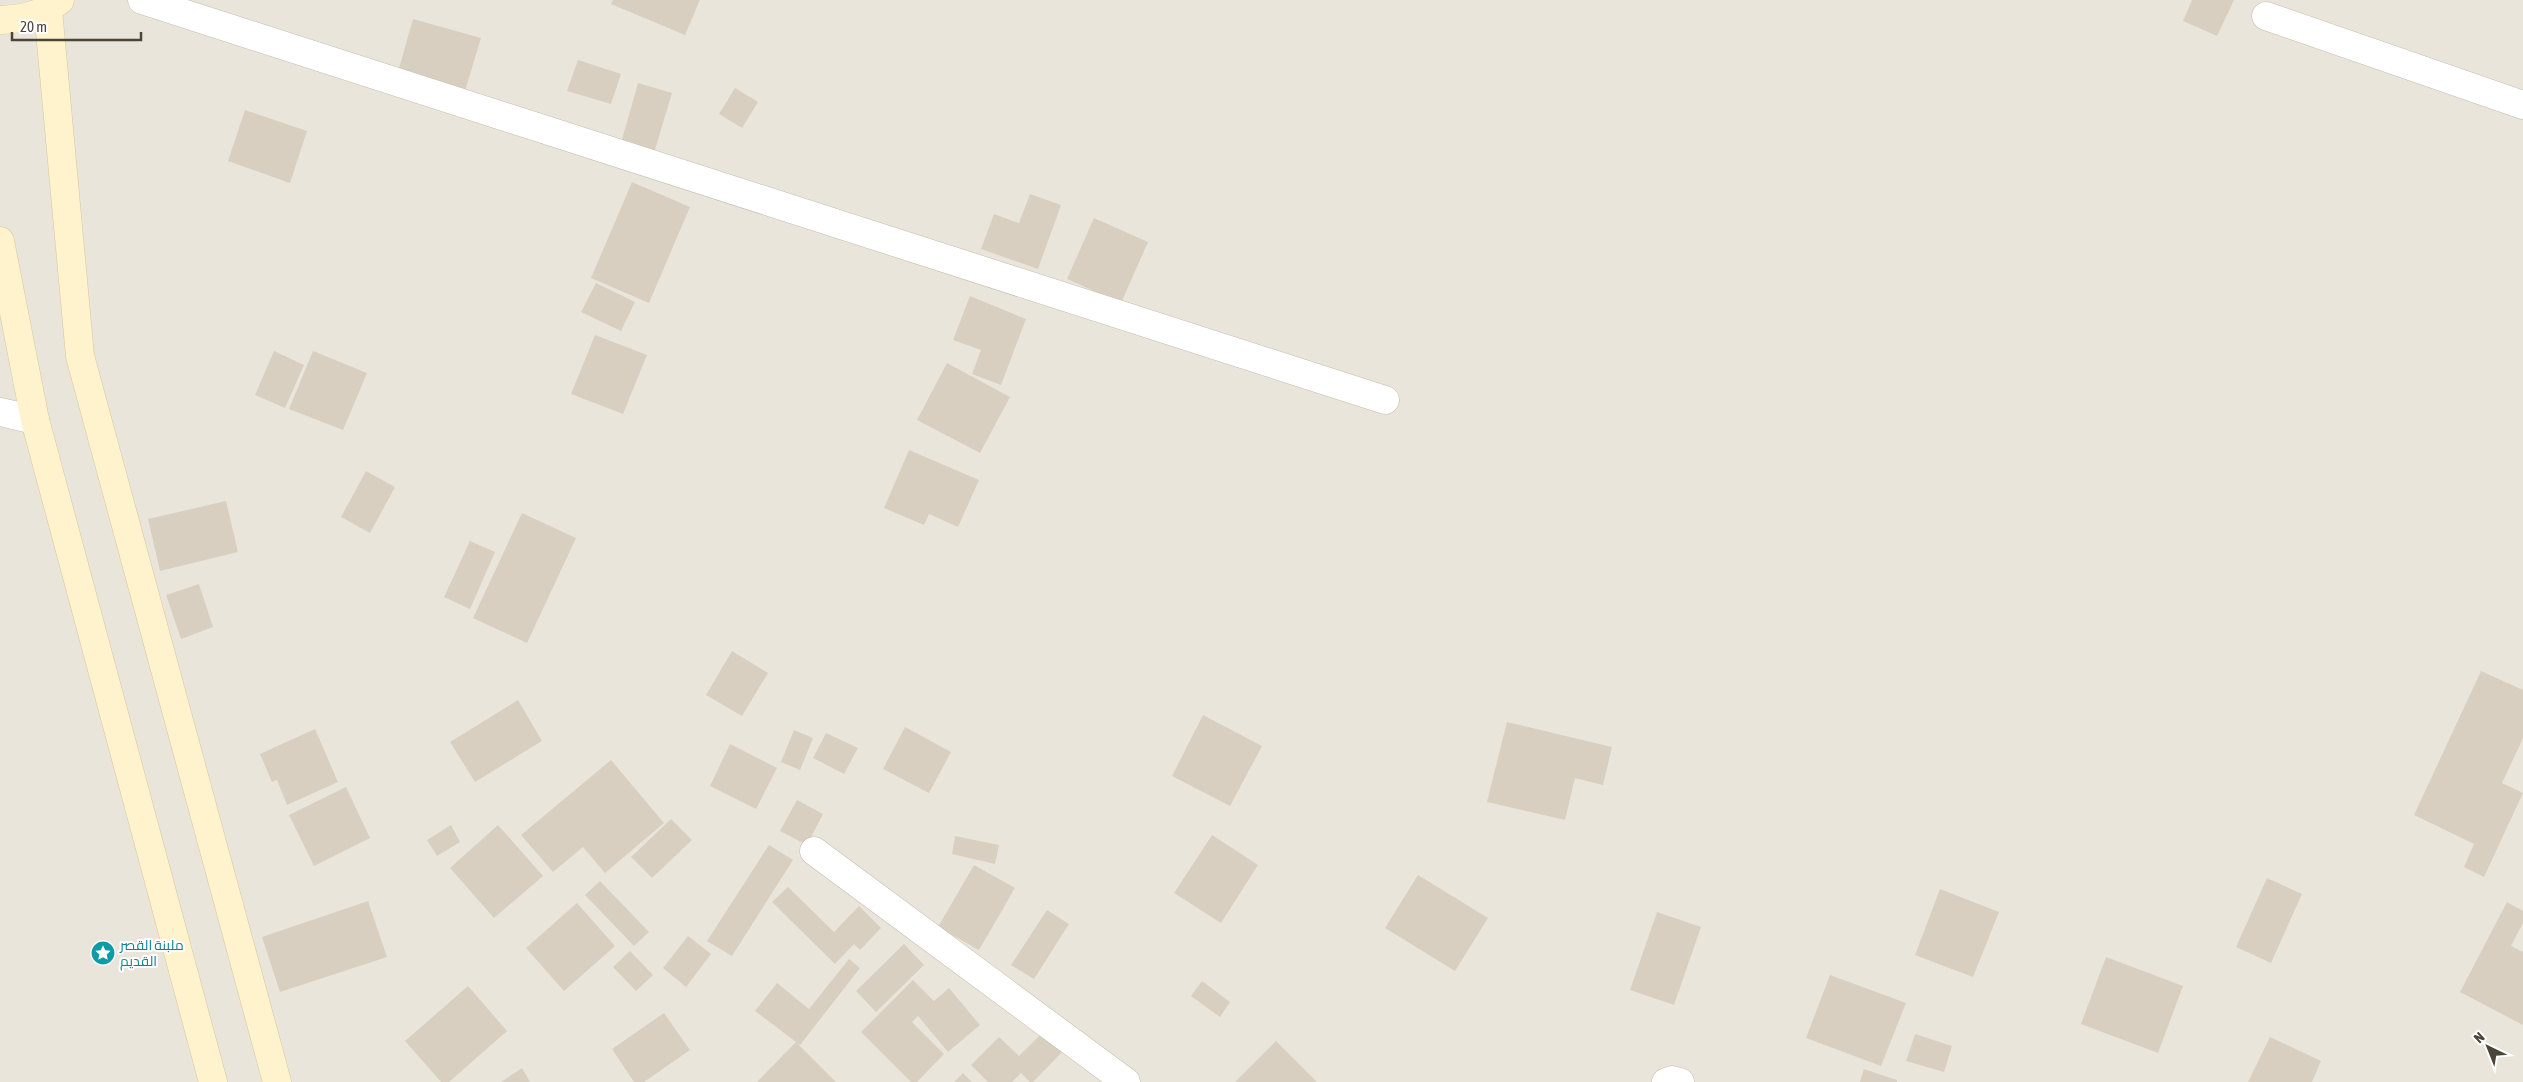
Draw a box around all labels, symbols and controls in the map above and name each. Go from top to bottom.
scale bar [12,10,141,42]
text: 20 m [20,18,47,35]
place label: ملبنة القصر القديم [119,937,184,971]
place icon: ملبنة القصر القديم [90,940,116,966]
north arrow [2463,1022,2513,1072]
text: N [2471,1029,2488,1046]

